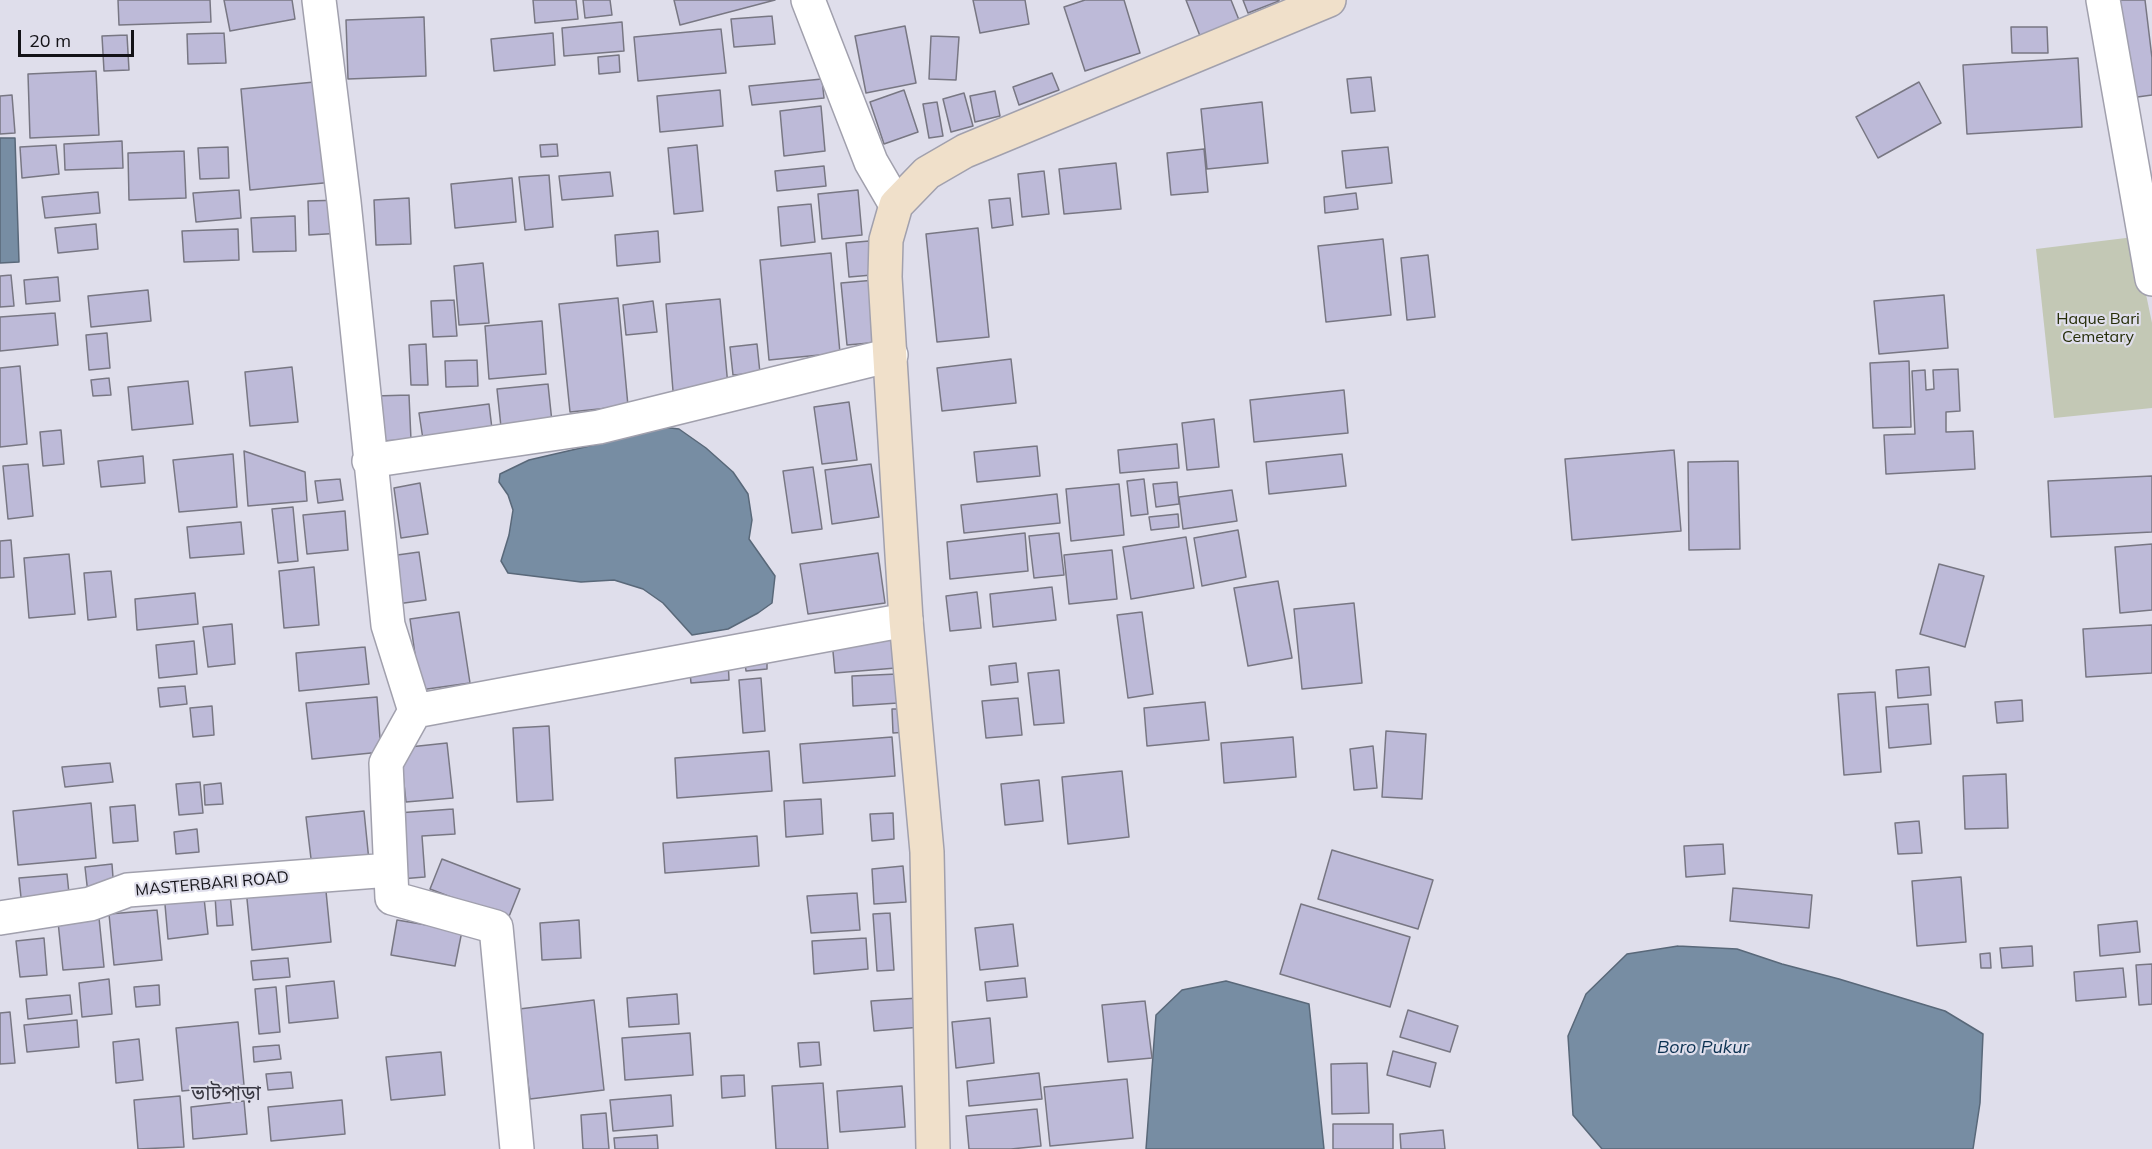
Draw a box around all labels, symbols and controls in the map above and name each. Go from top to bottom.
scale bar [21,18,136,56]
text: 20 m [29,29,71,52]
park label: Haque Bari Cemetary [2056,309,2140,347]
street label: MASTERBARI ROAD [134,868,290,900]
water label: Boro Pukur [1657,1037,1749,1059]
district label: ভাটপাড়া [191,1082,261,1106]

